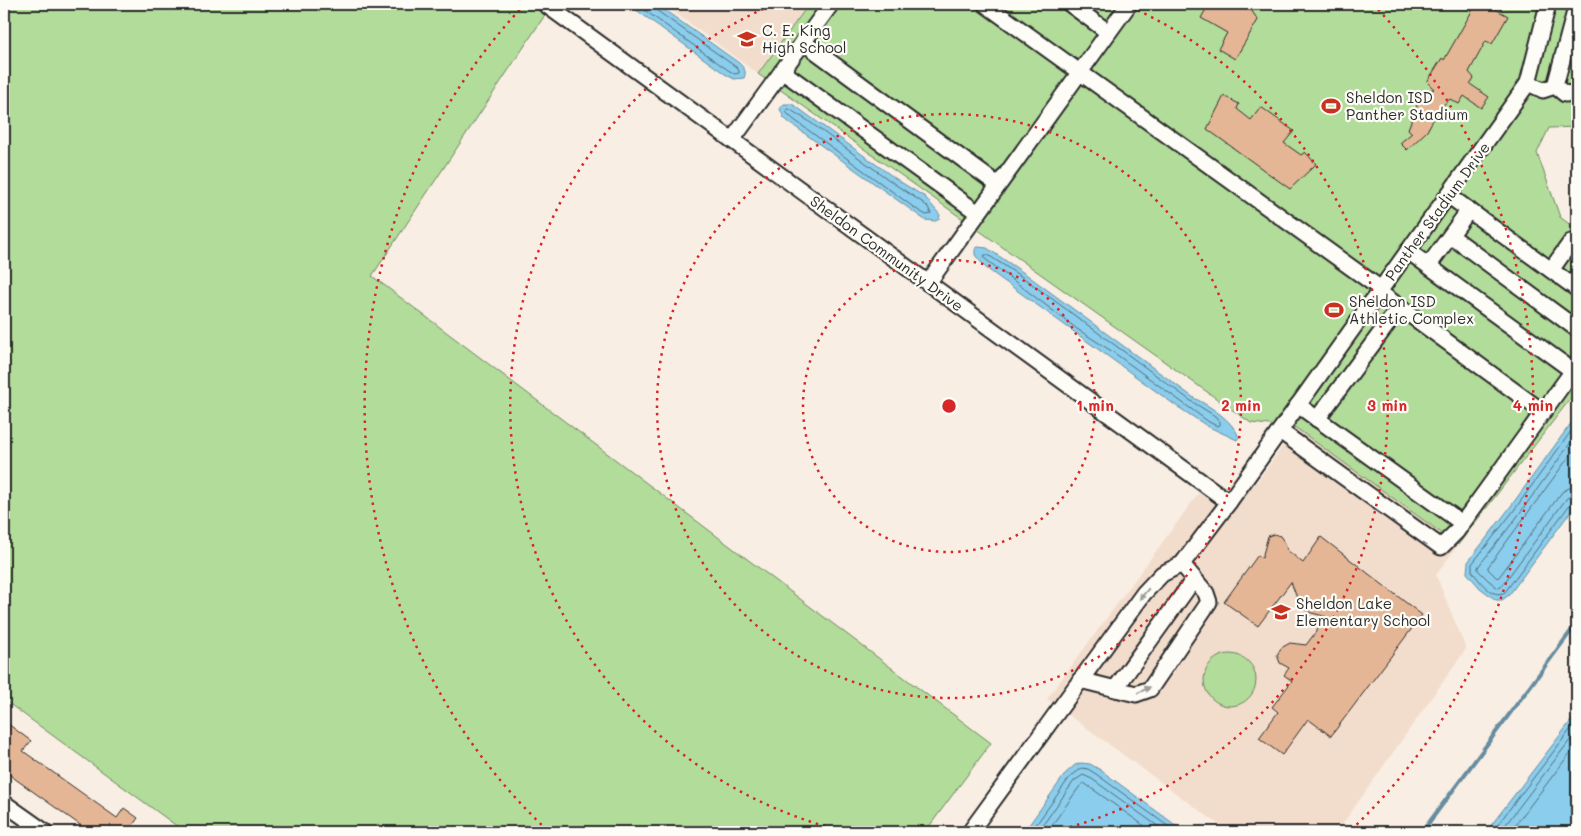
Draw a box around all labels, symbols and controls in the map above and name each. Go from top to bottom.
place label: C. E. King High School [762,20,847,57]
school or university icon: C. E. King High School [736,28,758,50]
place label: Sheldon ISD Panther Stadium [1346,87,1468,124]
sports icon: Sheldon ISD Panther Stadium [1320,95,1342,117]
street label: Panther Stadium Drive [1380,138,1494,284]
street label: Sheldon Community Drive [806,191,968,315]
place label: Sheldon ISD Athletic Complex [1349,291,1474,328]
sports icon: Sheldon ISD Athletic Complex [1323,299,1345,321]
text: 1 min [1076,395,1114,415]
text: 2 min [1221,395,1261,415]
text: 3 min [1367,395,1407,415]
text: 4 min [1513,395,1553,415]
centre of rings [940,397,958,415]
one-way arrow [1138,587,1150,599]
place label: Sheldon Lake Elementary School [1296,593,1431,630]
school or university icon: Sheldon Lake Elementary School [1270,601,1292,623]
one-way arrow [1137,686,1151,694]

